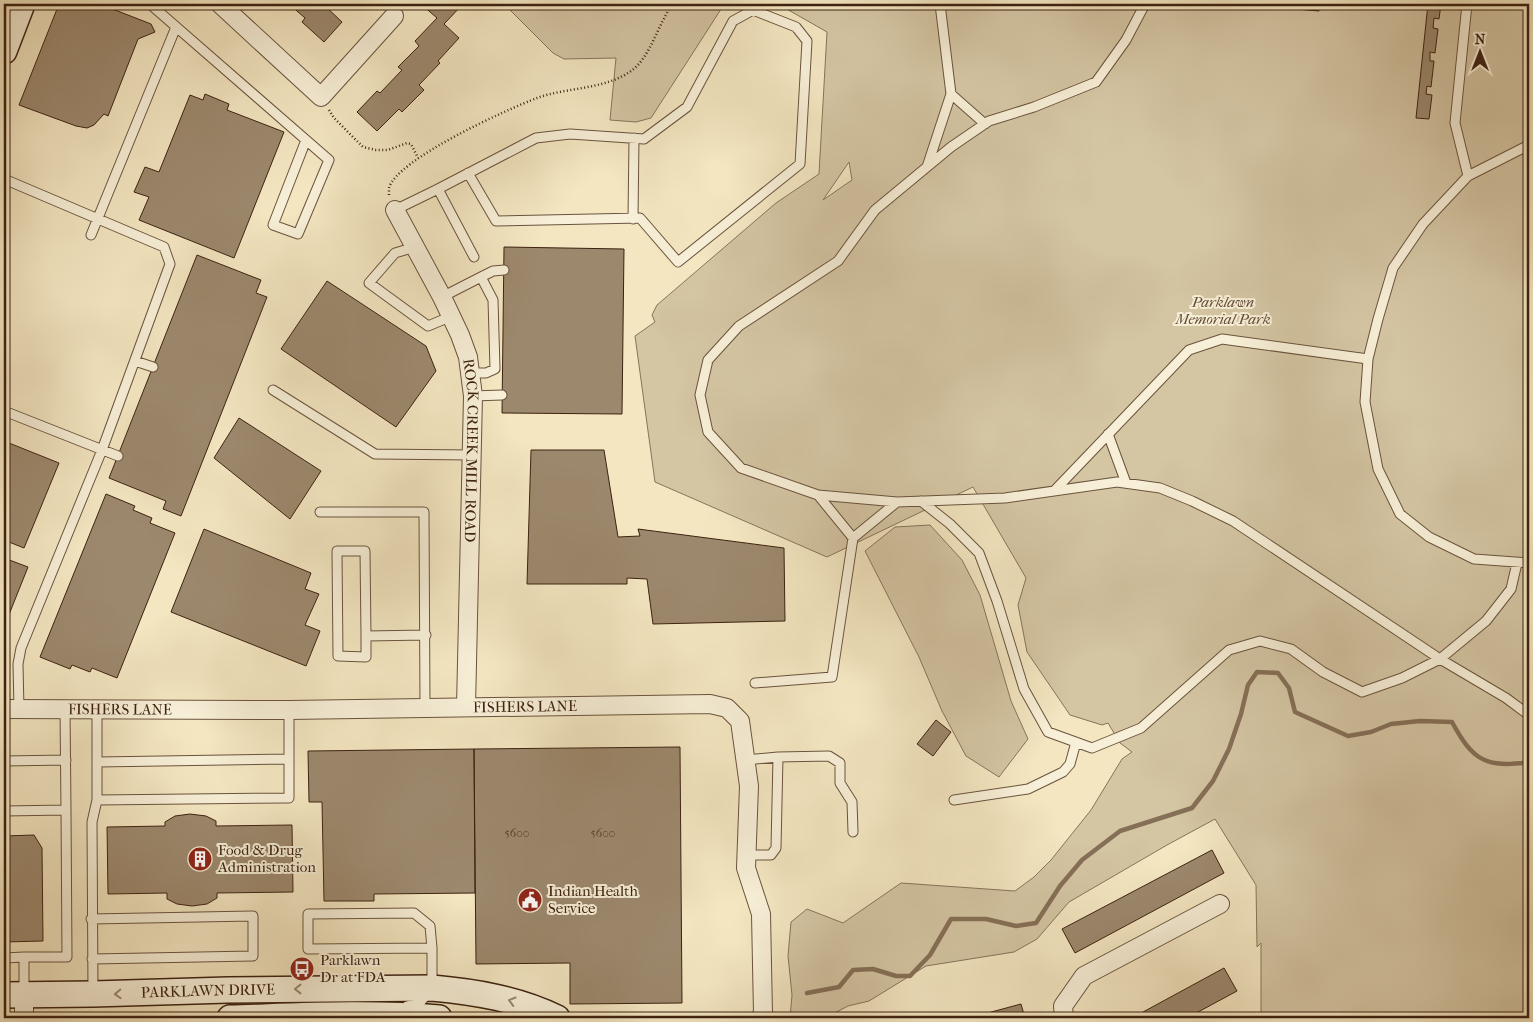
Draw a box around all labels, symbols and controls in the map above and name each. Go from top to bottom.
north arrow [1456,28,1506,78]
text: N [1475,31,1486,48]
park label: Parklawn Memorial Park [1174,293,1271,328]
street label: ROCK CREEK MILL ROAD [459,357,482,543]
street label: FISHERS LANE [473,697,577,716]
street label: FISHERS LANE [68,700,172,719]
house number: 5600 [505,826,529,840]
house number: 5600 [591,826,615,840]
place label: Food & Drug Administration [217,841,316,876]
building icon: Food & Drug Administration [187,846,213,872]
place label: Indian Health Service [548,882,638,917]
public building icon: Indian Health Service [517,887,543,913]
place label: Parklawn Dr at FDA [320,951,386,986]
bus stop icon: Parklawn Dr at FDA [289,956,315,982]
street label: PARKLAWN DRIVE [141,981,275,1002]
one-way arrow [294,984,302,994]
one-way arrow [114,988,122,999]
one-way arrow [508,996,516,1006]

